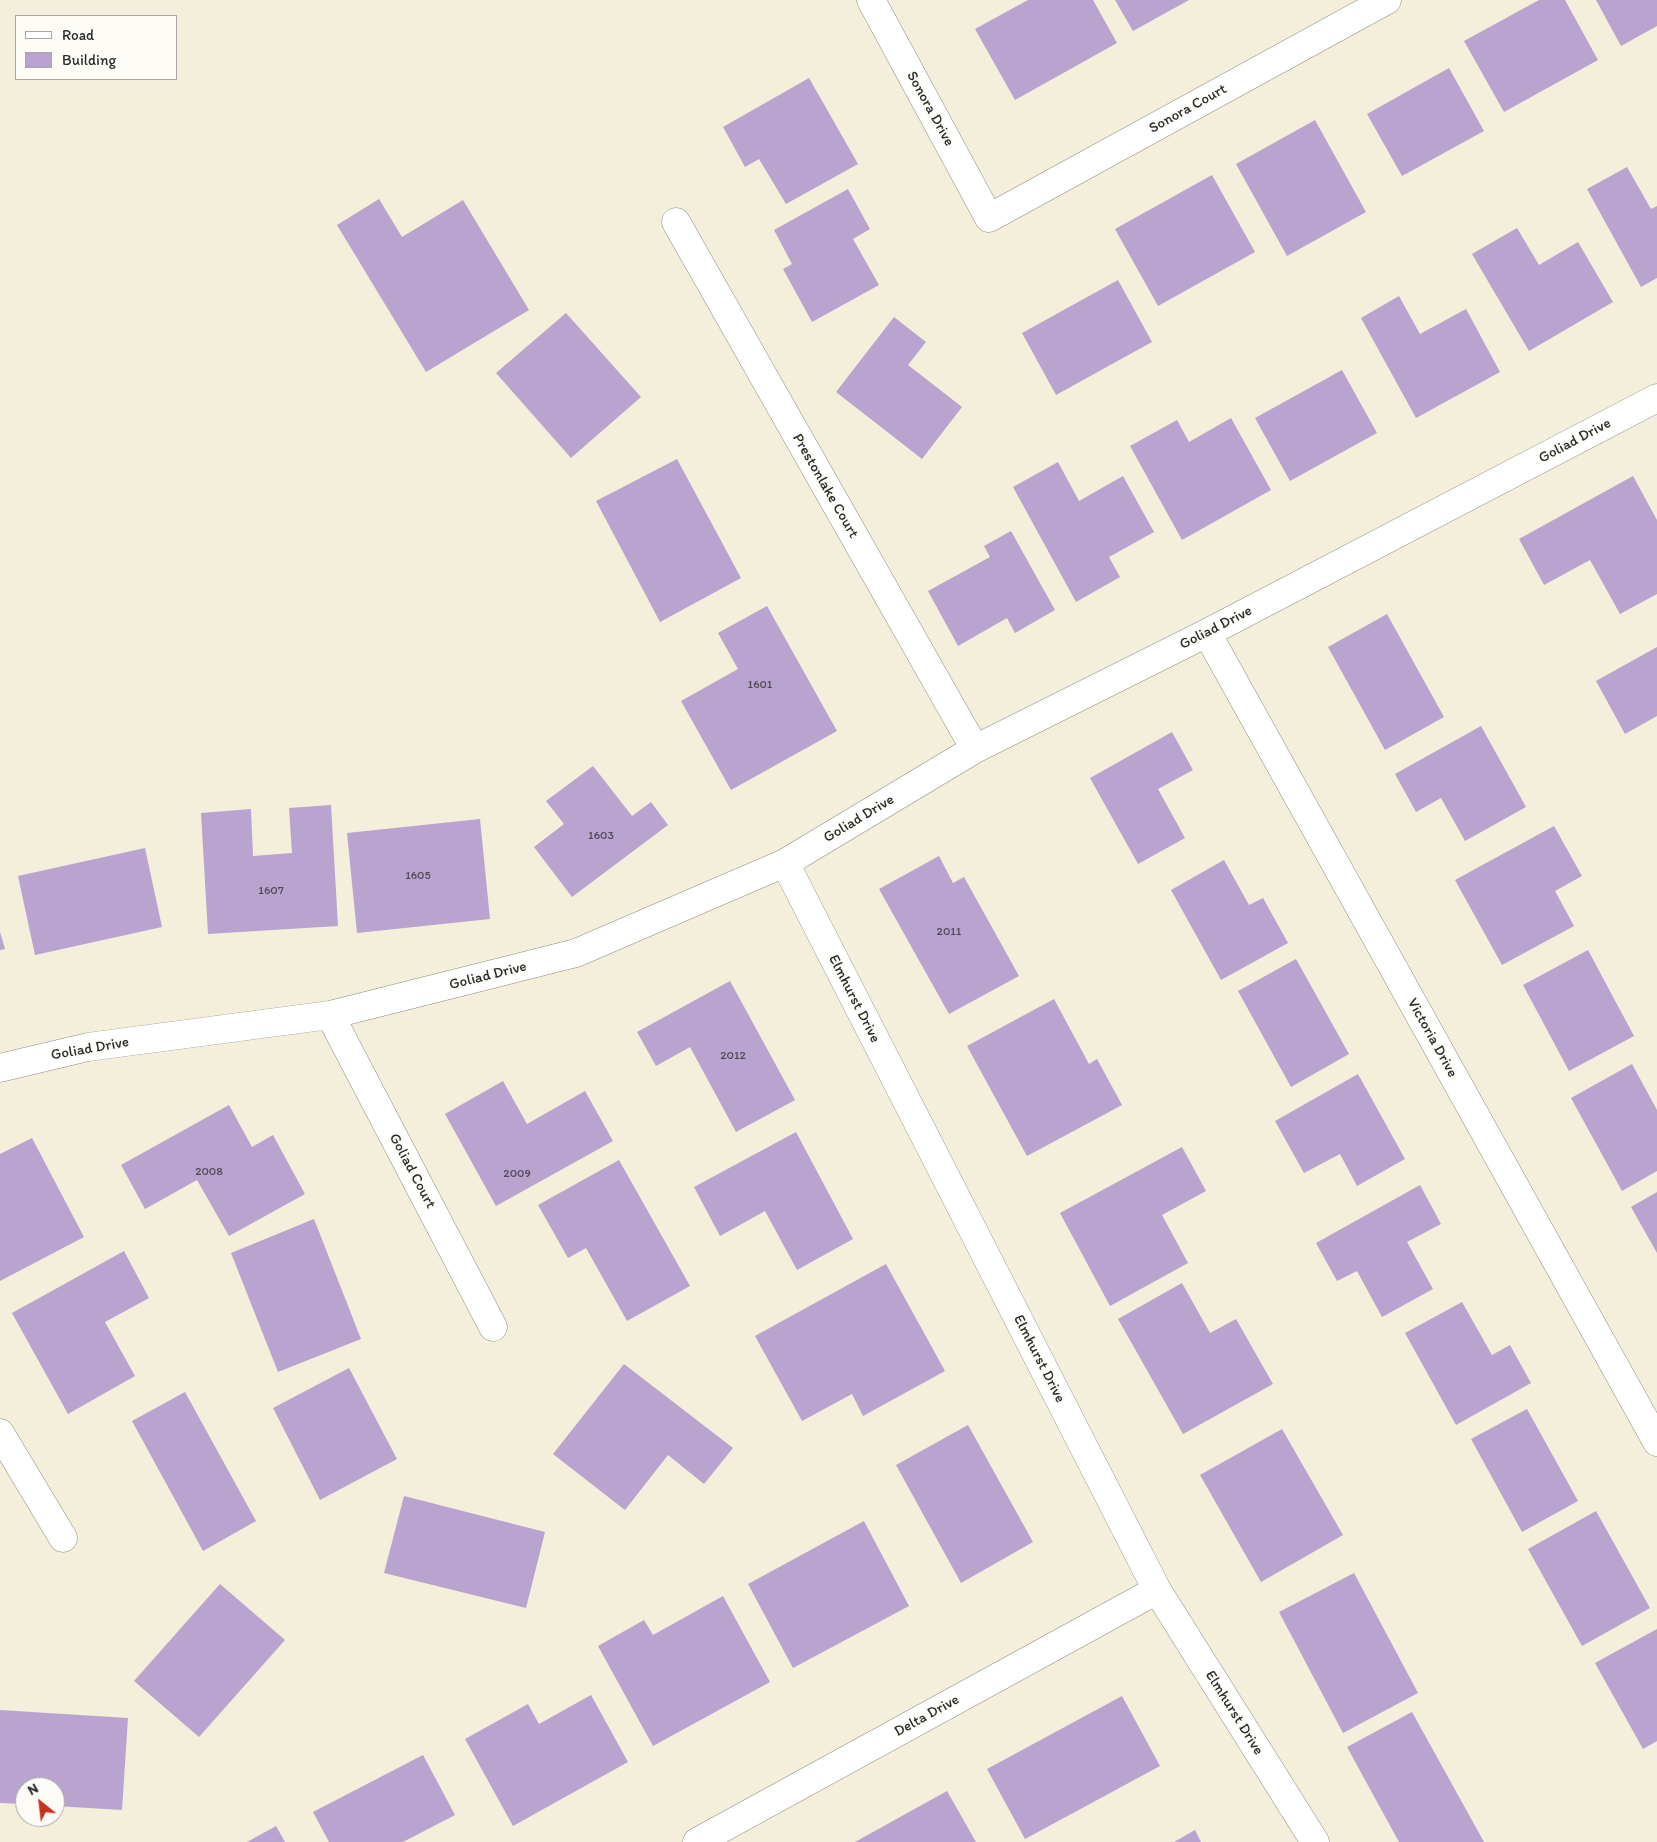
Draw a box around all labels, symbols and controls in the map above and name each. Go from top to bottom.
legend [15,15,178,80]
text: Road [62,26,94,44]
text: Building [62,51,116,69]
street label: Sonora Drive [902,68,958,150]
street label: Sonora Court [1146,80,1230,138]
street label: Goliad Drive [1536,414,1614,468]
street label: Prestonlake Court [788,431,862,541]
street label: Goliad Drive [1177,602,1255,654]
house number: 1601 [748,678,772,692]
street label: Goliad Drive [820,791,898,847]
house number: 1603 [588,829,614,843]
house number: 1605 [405,869,431,883]
house number: 1607 [258,884,284,898]
house number: 2011 [937,925,961,939]
street label: Elmhurst Drive [824,952,884,1046]
street label: Goliad Drive [447,958,529,994]
street label: Victoria Drive [1403,995,1461,1081]
street label: Goliad Drive [49,1033,131,1065]
house number: 2012 [720,1049,746,1063]
street label: Goliad Court [385,1130,439,1212]
house number: 2008 [195,1165,223,1179]
house number: 2009 [503,1167,531,1181]
street label: Elmhurst Drive [1009,1312,1069,1406]
street label: Elmhurst Drive [1201,1667,1267,1759]
street label: Delta Drive [891,1691,963,1741]
north arrow [15,1777,65,1827]
text: N [25,1780,41,1799]

